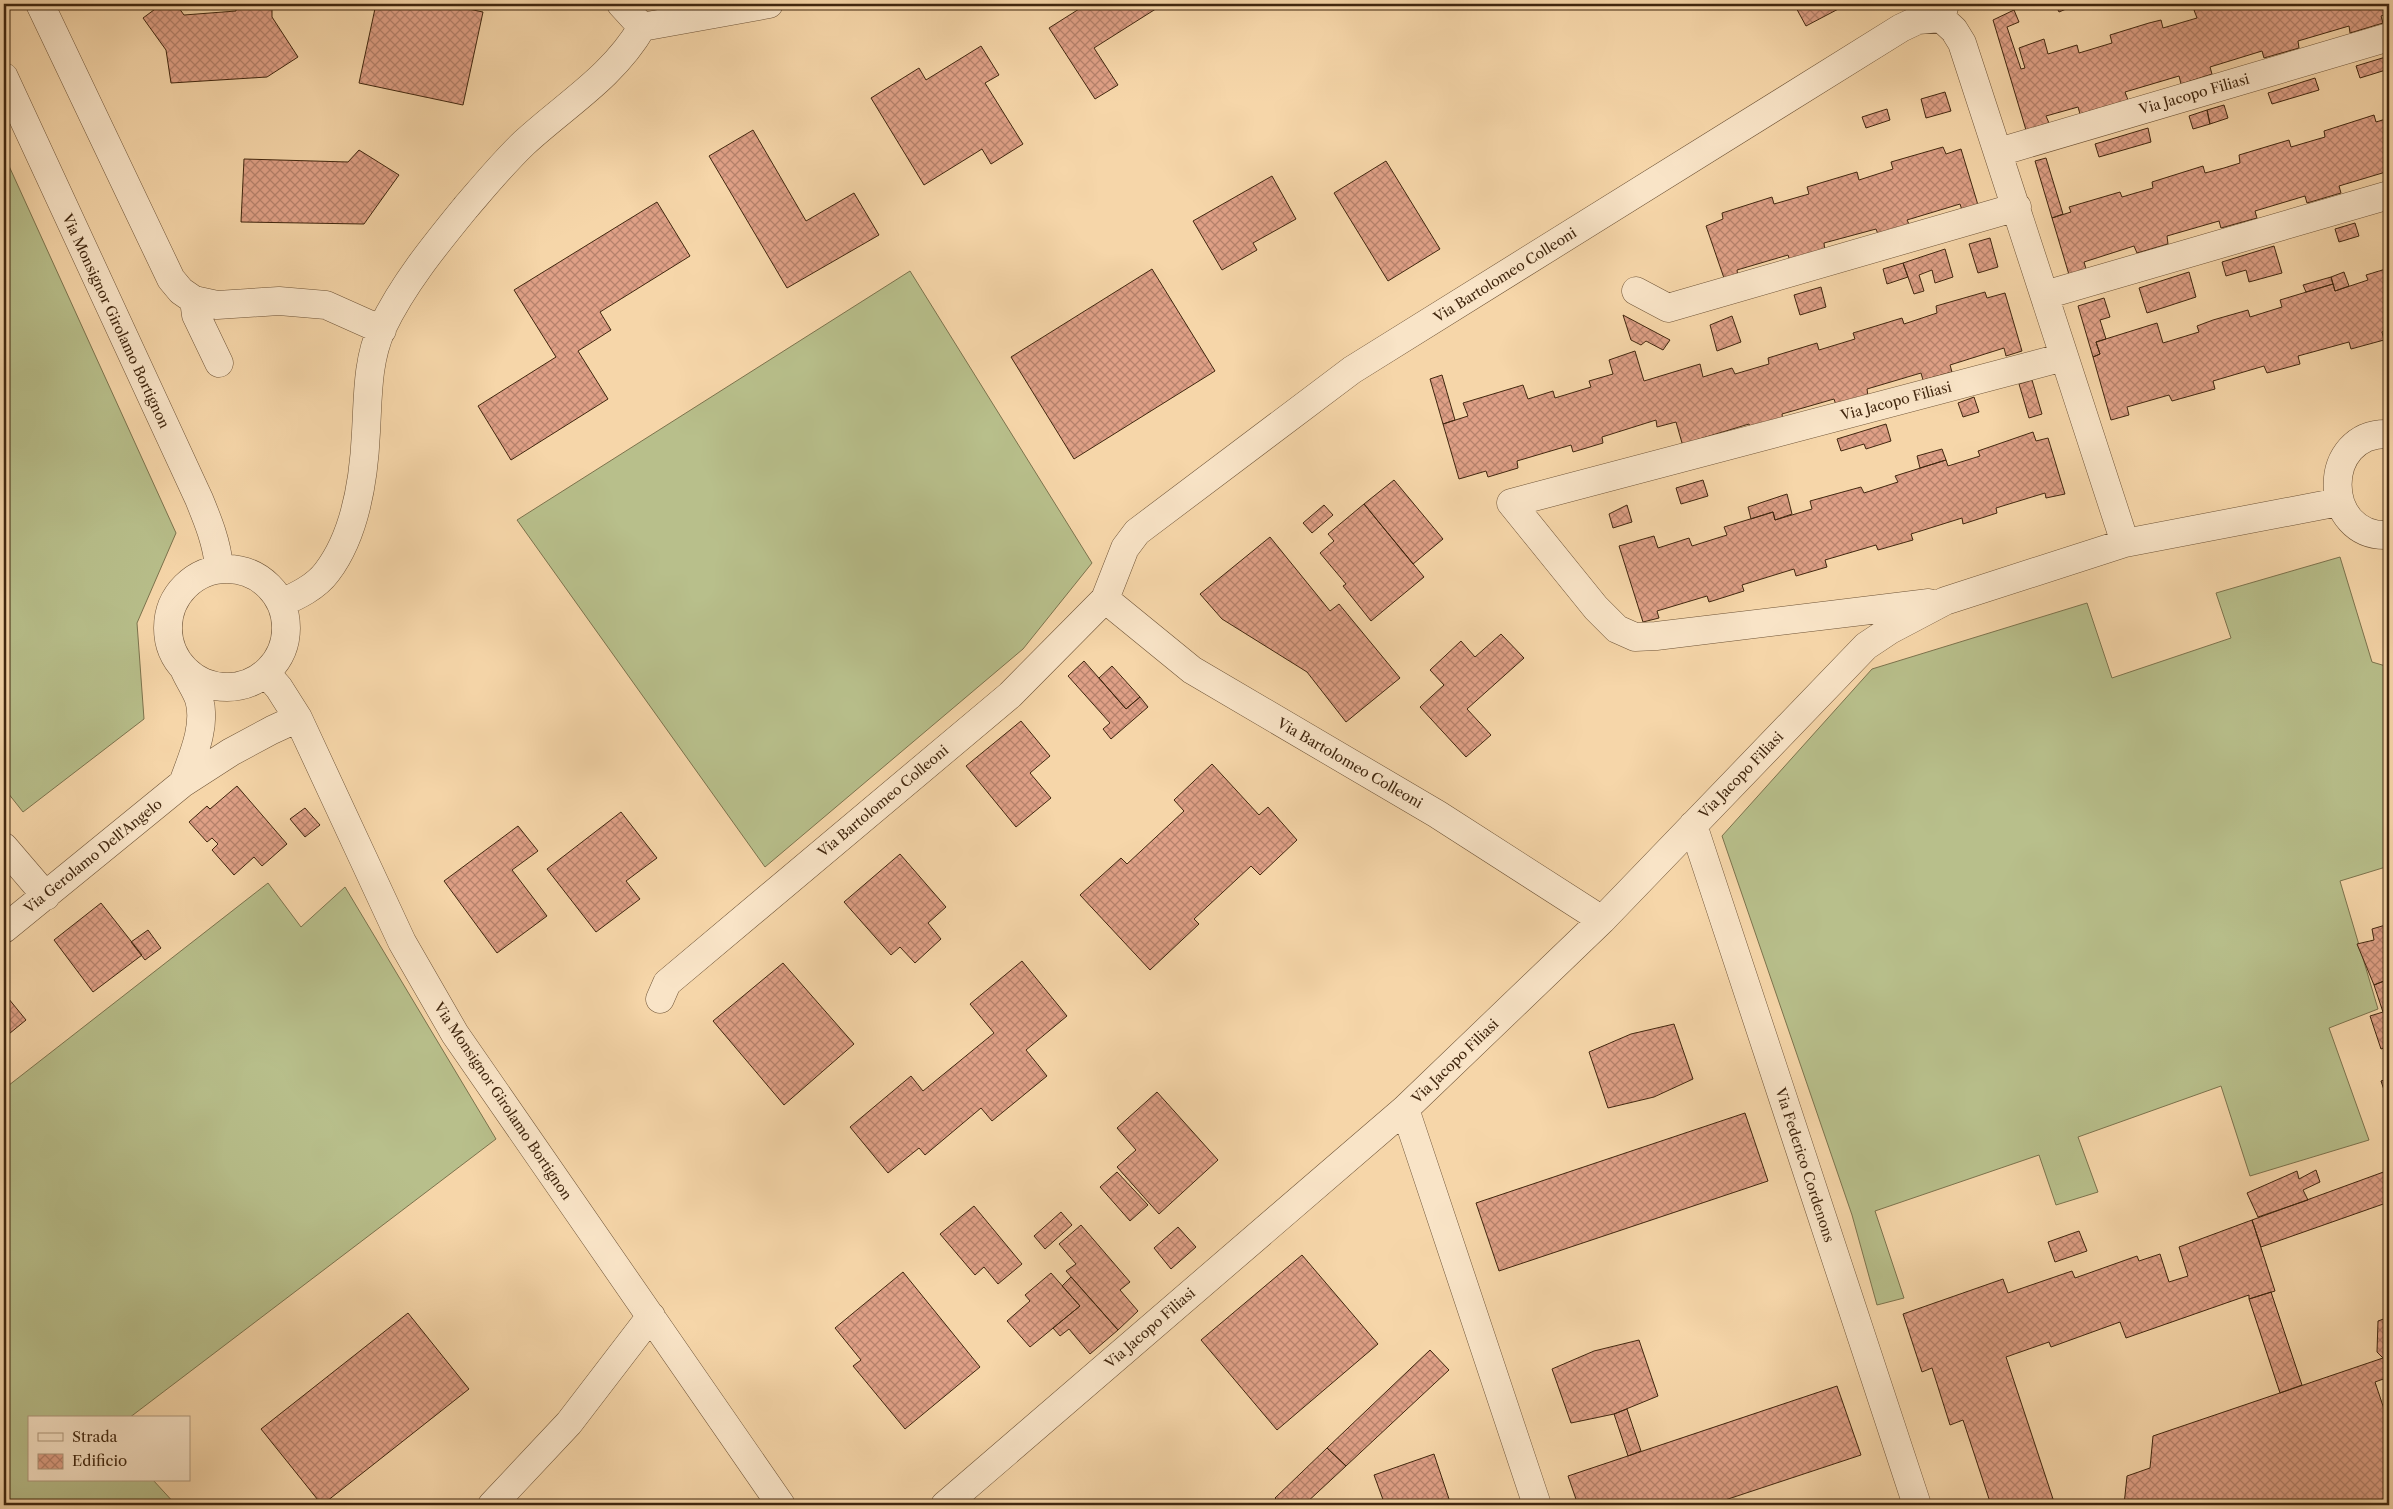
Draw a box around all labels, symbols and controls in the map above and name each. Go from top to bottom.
street label: Via Jacopo Filiasi [2136,70,2251,119]
street label: Via Monsignor Girolamo Bortignon [58,210,174,431]
street label: Via Bartolomeo Colleoni [1429,224,1580,327]
street label: Via Jacopo Filiasi [1838,378,1953,425]
street label: Via Bartolomeo Colleoni [1273,713,1426,812]
street label: Via Jacopo Filiasi [1694,728,1787,823]
street label: Via Bartolomeo Colleoni [813,741,952,862]
street label: Via Gerolamo Dell'Angelo [20,795,166,918]
street label: Via Monsignor Girolamo Bortignon [429,998,576,1203]
street label: Via Jacopo Filiasi [1407,1015,1502,1108]
street label: Via Federico Cordenons [1771,1084,1839,1245]
street label: Via Jacopo Filiasi [1100,1284,1199,1373]
legend [28,1416,190,1482]
text: Strada [72,1427,118,1446]
text: Edificio [72,1451,127,1470]

